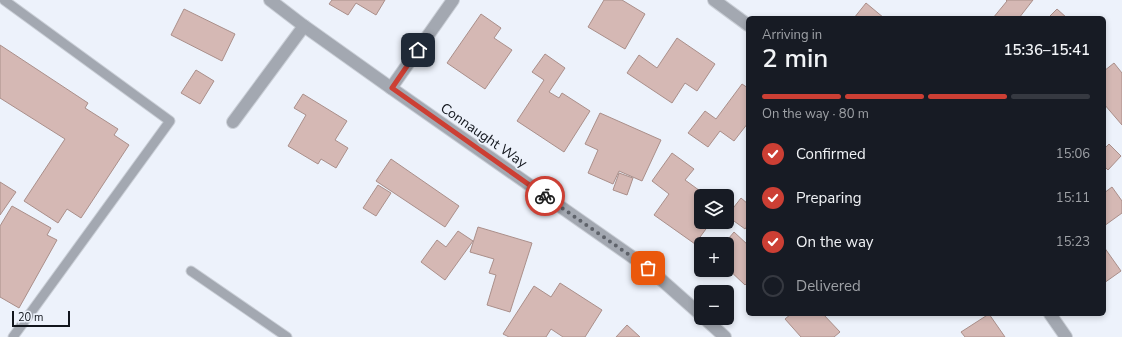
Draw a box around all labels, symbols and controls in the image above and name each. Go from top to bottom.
text: Arriving in [762,26,822,44]
pin [401,33,435,67]
icon: home [407,39,429,61]
text: 15:36–15:41 [1003,40,1090,60]
text: 2 min [762,41,828,76]
street label: Connaught Way [437,98,531,173]
text: On the way · 80 m [762,105,869,123]
icon: check [762,143,784,165]
text: Confirmed [796,144,866,164]
text: 15:06 [1056,145,1090,163]
courier [525,176,565,216]
icon: bike [534,185,556,207]
icon: check [762,187,784,209]
text: Preparing [796,188,861,208]
map controls [694,189,734,325]
button: layers [694,189,734,229]
text: 15:11 [1056,189,1090,207]
icon: check [762,231,784,253]
text: On the way [796,232,874,252]
text: 15:23 [1056,233,1090,251]
button: + [694,237,734,277]
pin [631,251,665,285]
icon: bag [637,257,659,279]
text: Delivered [796,276,861,296]
button: − [694,285,734,325]
scale bar [12,309,70,328]
text: 20 m [18,310,43,325]

